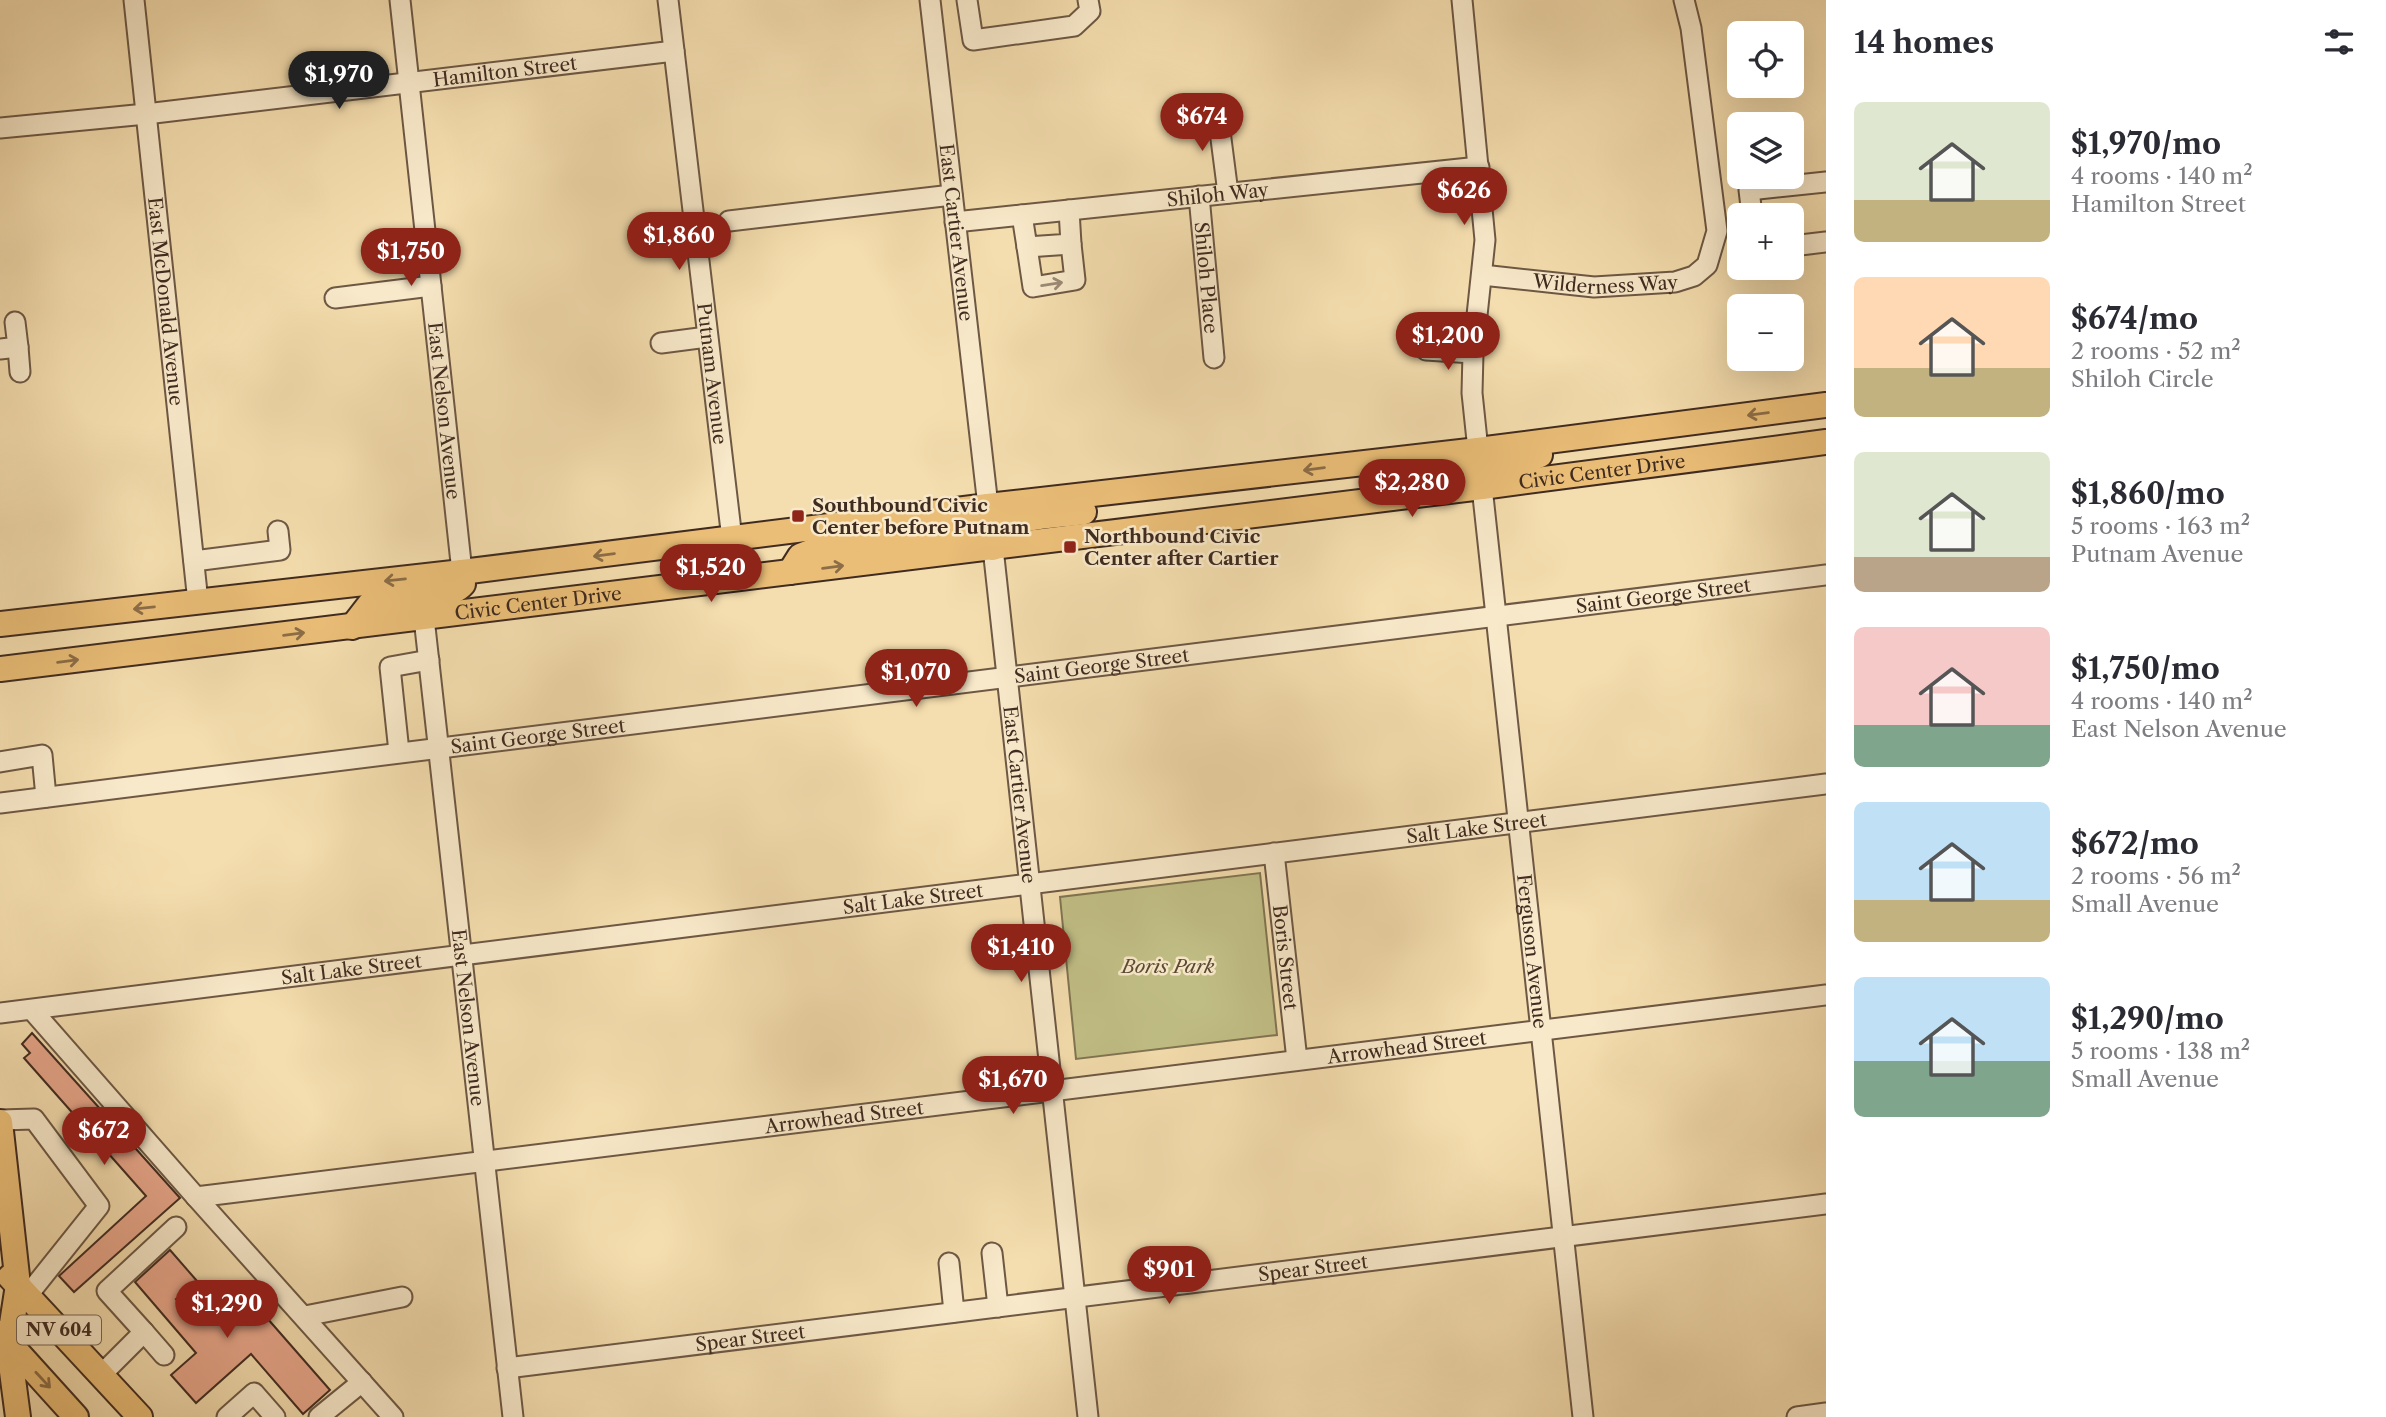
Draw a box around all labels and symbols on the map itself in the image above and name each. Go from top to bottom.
street label: Hamilton Street [432,51,578,91]
pin: $1,970 [282,52,396,111]
pin: $674 [1161,94,1243,153]
street label: East Cartier Avenue [935,143,978,322]
pin: $626 [1423,168,1505,227]
street label: Shiloh Way [1166,178,1270,211]
street label: East McDonald Avenue [143,196,189,407]
pin: $1,860 [622,212,736,272]
street label: Shiloh Place [1190,221,1223,335]
pin: $1,750 [354,229,468,288]
street label: Wilderness Way [1531,269,1679,299]
one-way arrow [1040,277,1063,290]
street label: Putnam Avenue [693,301,732,445]
pin: $1,200 [1391,312,1505,372]
street label: East Nelson Avenue [423,321,466,500]
one-way arrow [1747,407,1770,420]
street label: Civic Center Drive [1517,449,1687,494]
pin: $2,280 [1355,460,1469,519]
one-way arrow [1303,463,1326,476]
place label: Southbound Civic Center before Putnam [812,494,1029,539]
marker: Southbound Civic Center before Putnam [790,508,806,524]
place label: Northbound Civic Center after Cartier [1084,525,1279,570]
marker: Northbound Civic Center after Cartier [1062,539,1078,555]
pin: $1,520 [654,544,768,604]
one-way arrow [593,548,616,561]
one-way arrow [821,560,843,573]
one-way arrow [384,573,406,586]
street label: Saint George Street [1574,573,1752,618]
street label: Civic Center Drive [453,581,623,625]
one-way arrow [133,601,156,614]
one-way arrow [282,627,304,640]
street label: Saint George Street [1013,643,1190,688]
pin: $1,070 [859,650,973,709]
one-way arrow [56,655,79,668]
street label: East Cartier Avenue [999,705,1041,884]
street label: Saint George Street [449,714,627,758]
street label: Salt Lake Street [1405,808,1548,848]
street label: Ferguson Avenue [1513,873,1552,1030]
street label: Salt Lake Street [841,878,985,919]
street label: Boris Street [1268,903,1303,1012]
pin: $1,410 [964,925,1078,984]
street label: East Nelson Avenue [447,928,490,1107]
street label: Salt Lake Street [280,949,423,989]
park label: Boris Park [1120,955,1214,978]
street label: Arrowhead Street [1325,1026,1488,1068]
pin: $1,670 [956,1056,1070,1116]
street label: Arrowhead Street [762,1095,925,1138]
pin: $672 [63,1108,145,1167]
pin: $901 [1128,1246,1210,1306]
street label: Spear Street [1257,1250,1369,1286]
pin: $1,290 [170,1280,284,1340]
road number: NV 604 [17,1316,101,1344]
street label: Spear Street [694,1320,807,1356]
one-way arrow [34,1371,51,1388]

